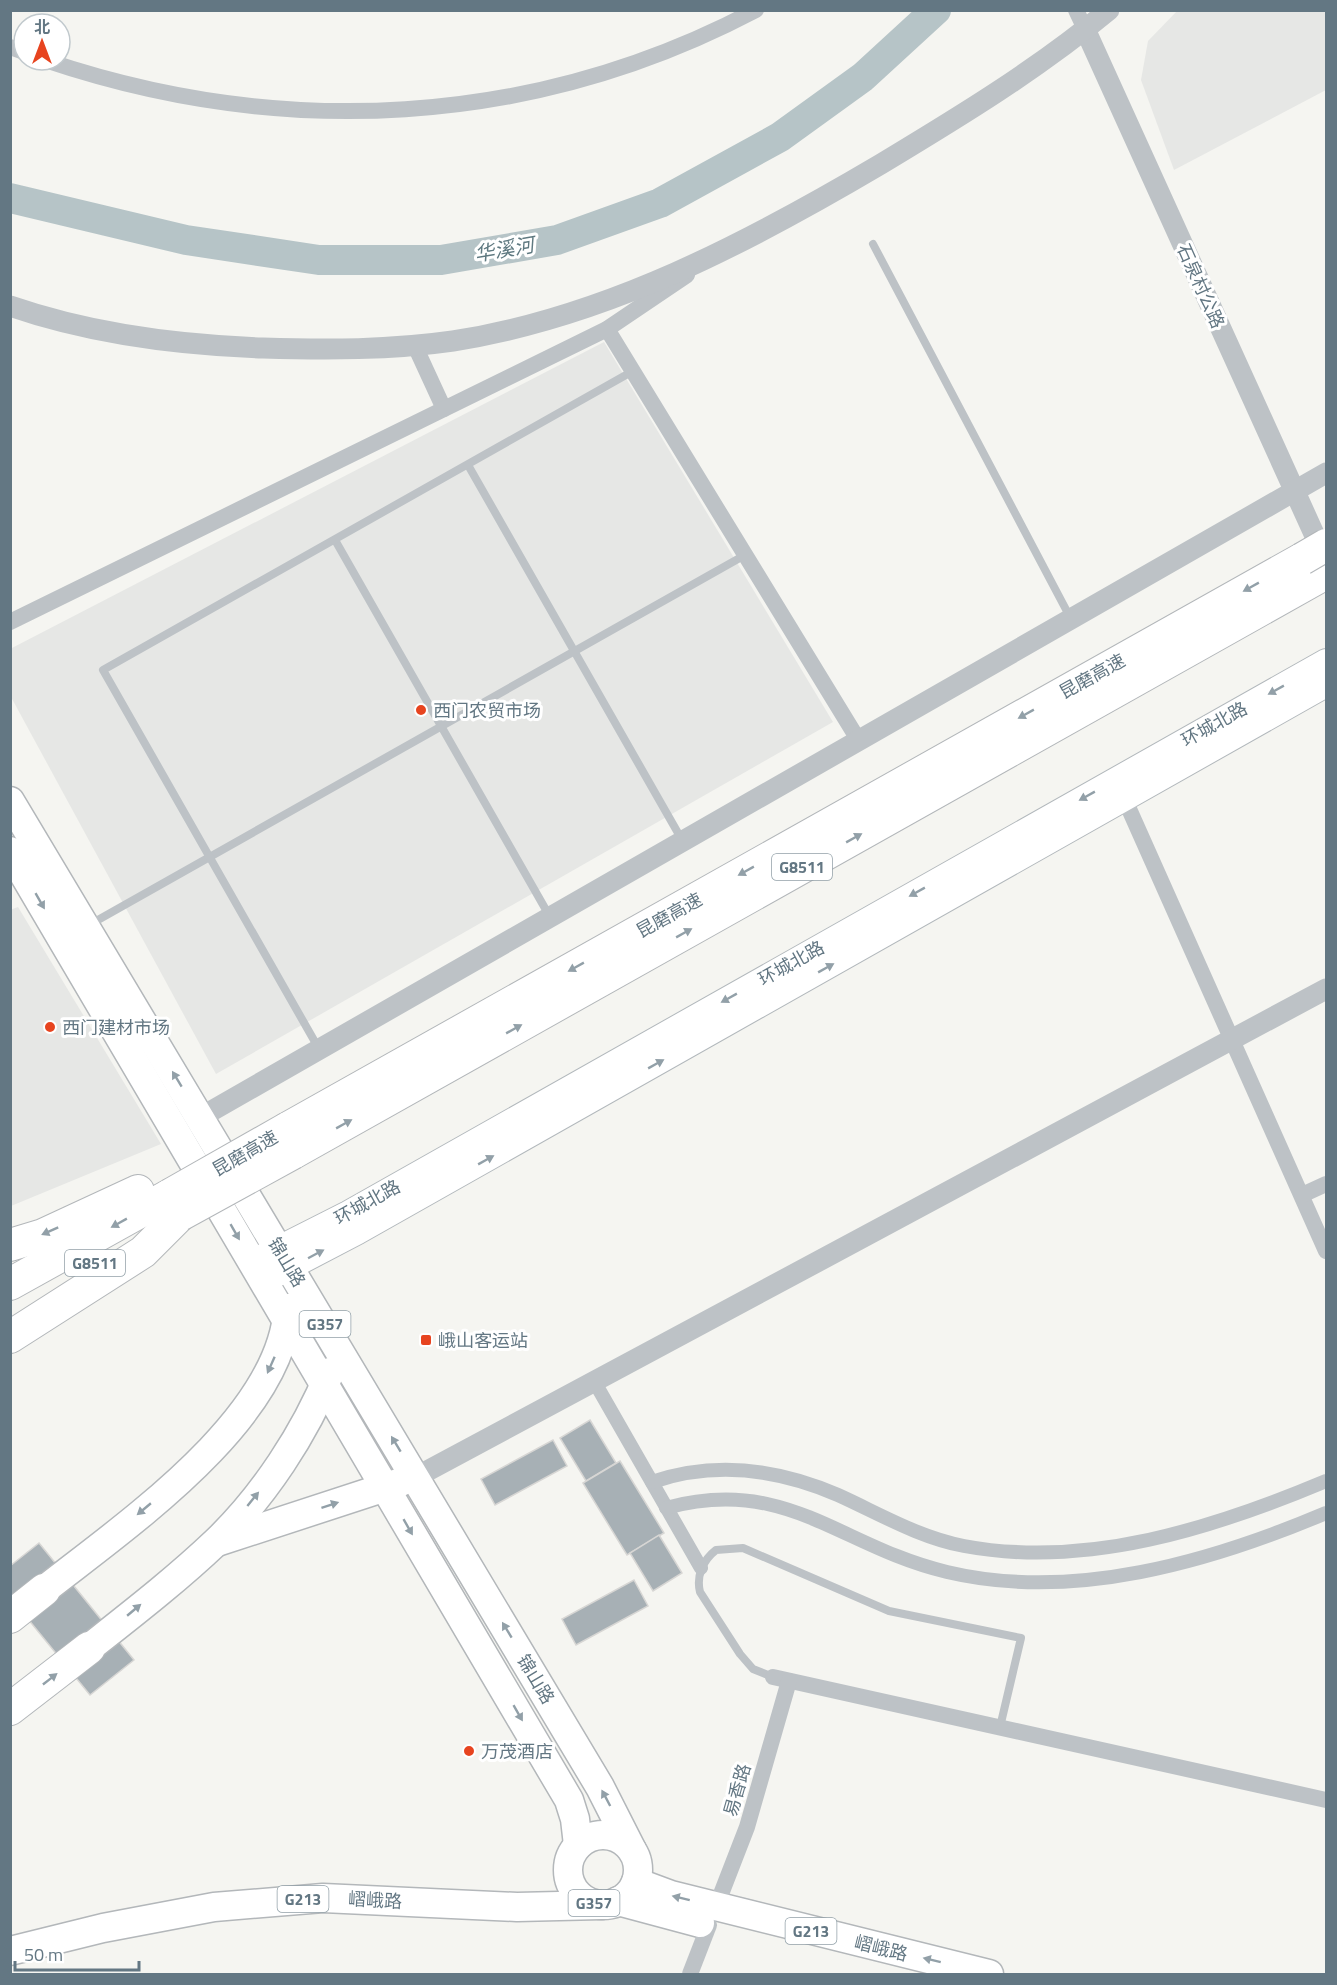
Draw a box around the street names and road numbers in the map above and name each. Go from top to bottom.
street label: 石泉村公路 [1170,239,1232,333]
street label: 昆磨高速 [1054,647,1130,705]
street label: 环城北路 [1176,695,1252,753]
road number: G8511 [772,854,832,880]
street label: 昆磨高速 [631,886,707,944]
street label: 环城北路 [753,934,829,992]
street label: 昆磨高速 [207,1123,283,1183]
street label: 环城北路 [329,1173,405,1231]
street label: 锦山路 [262,1232,312,1292]
road number: G8511 [65,1250,125,1276]
road number: G357 [300,1311,350,1337]
street label: 锦山路 [511,1649,561,1709]
street label: 易香路 [717,1760,757,1820]
street label: 嶍峨路 [347,1885,403,1915]
road number: G213 [278,1886,328,1912]
road number: G357 [568,1890,620,1916]
road number: G213 [786,1918,836,1944]
street label: 嶍峨路 [852,1928,910,1968]

